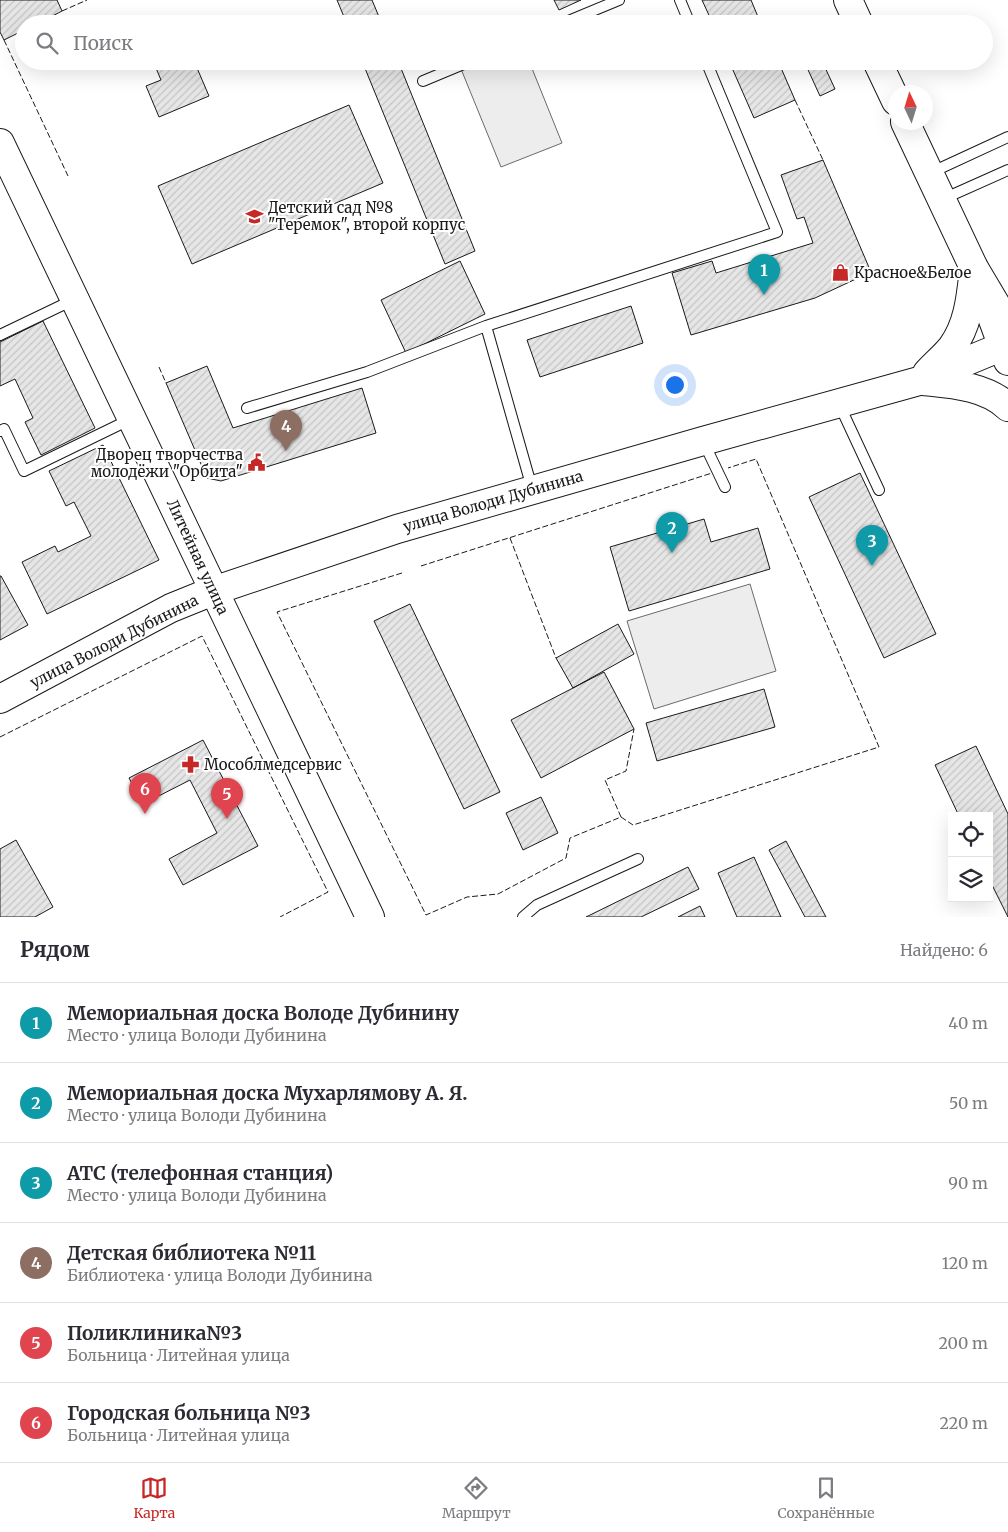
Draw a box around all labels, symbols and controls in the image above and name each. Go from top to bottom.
search box [15,15,993,70]
icon: search [33,29,61,57]
text: Поиск [73,31,133,55]
north arrow [888,85,933,130]
place label: Детский сад №8 "Теремок", второй корпус [268,198,466,234]
school or university icon: Детский сад №8 "Теремок", второй корпус [244,206,264,226]
pin: 1 [748,254,780,295]
shop icon: Красное&Белое [830,262,850,282]
place label: Красное&Белое [854,263,972,282]
your location [662,372,688,398]
pin: 4 [270,410,302,451]
place label: Дворец творчества молодёжи "Орбита" [90,445,243,481]
public building icon: Дворец творчества молодёжи "Орбита" [247,453,267,473]
street label: улица Володи Дубинина [401,466,585,536]
street label: Литейная улица [163,496,233,618]
pin: 2 [656,512,688,553]
pin: 3 [856,525,888,566]
street label: улица Володи Дубинина [27,590,201,692]
pharmacy icon: Мособлмедсервис [180,754,200,774]
place label: Мособлмедсервис [204,755,342,774]
pin: 6 [129,773,161,814]
pin: 5 [211,778,243,819]
map controls [948,812,993,902]
button: locate [948,812,993,857]
button: layers [948,857,993,902]
text: Рядом [20,936,90,963]
text: Найдено: 6 [900,940,988,960]
text: Мемориальная доска Володе Дубинину [67,1001,459,1025]
text: 1 [32,1013,40,1033]
text: 40 m [948,1013,988,1033]
text: Место · улица Володи Дубинина [67,1025,327,1045]
text: Мемориальная доска Мухарлямову А. Я. [67,1081,467,1105]
text: 2 [31,1093,41,1113]
text: 50 m [949,1093,988,1113]
text: Место · улица Володи Дубинина [67,1105,327,1125]
text: АТС (телефонная станция) [67,1161,333,1185]
text: 3 [31,1173,41,1193]
text: 90 m [948,1173,988,1193]
text: Место · улица Володи Дубинина [67,1185,327,1205]
text: Детская библиотека №11 [67,1241,316,1265]
text: 4 [31,1253,41,1273]
text: 120 m [942,1253,988,1273]
text: Библиотека · улица Володи Дубинина [67,1265,373,1285]
text: Поликлиника№3 [67,1321,242,1345]
text: 5 [31,1333,41,1353]
text: 200 m [938,1333,988,1353]
text: Больница · Литейная улица [67,1345,290,1365]
text: Городская больница №3 [67,1401,311,1425]
text: 6 [31,1413,41,1433]
text: 220 m [940,1413,988,1433]
text: Больница · Литейная улица [67,1425,290,1445]
tab: Карта [133,1474,175,1522]
tab: Маршрут [442,1474,511,1522]
tab: Сохранённые [778,1474,875,1522]

